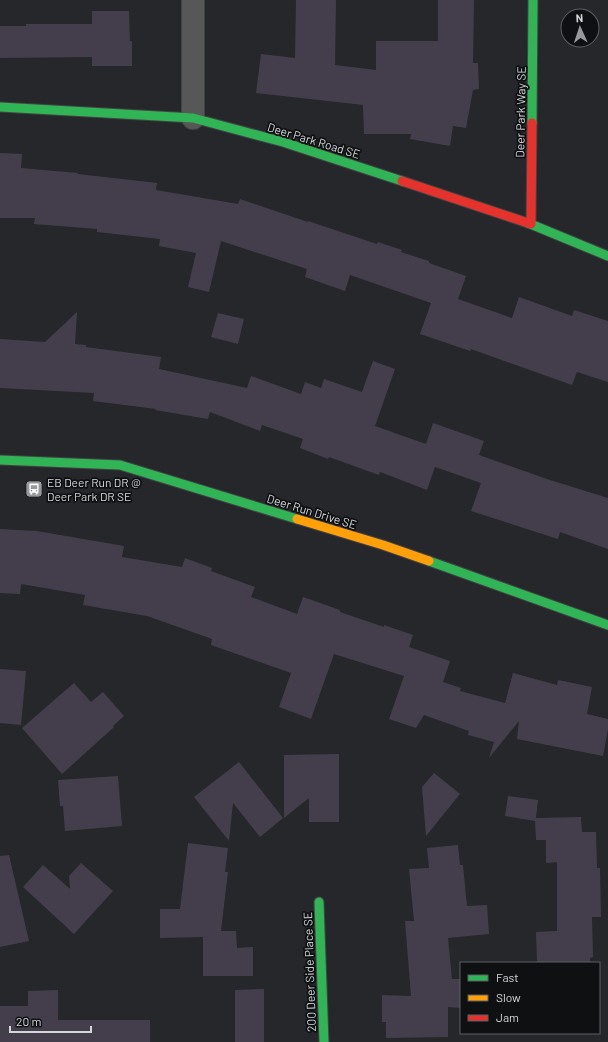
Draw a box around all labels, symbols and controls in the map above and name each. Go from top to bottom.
north arrow [560,8,600,48]
text: N [575,11,583,24]
street label: Deer Park Way SE [512,66,528,158]
street label: Deer Park Road SE [266,119,362,161]
place label: EB Deer Run DR @ Deer Park DR SE [47,475,141,503]
bus stop icon: EB Deer Run DR @ Deer Park DR SE [24,479,44,499]
street label: Deer Run Drive SE [265,491,359,531]
street label: 200 Deer Side Place SE [300,912,318,1032]
legend [460,962,600,1034]
text: Fast [496,970,519,984]
text: Slow [496,990,521,1004]
scale bar [10,1008,91,1034]
text: Jam [496,1010,519,1024]
text: 20 m [16,1014,42,1028]

